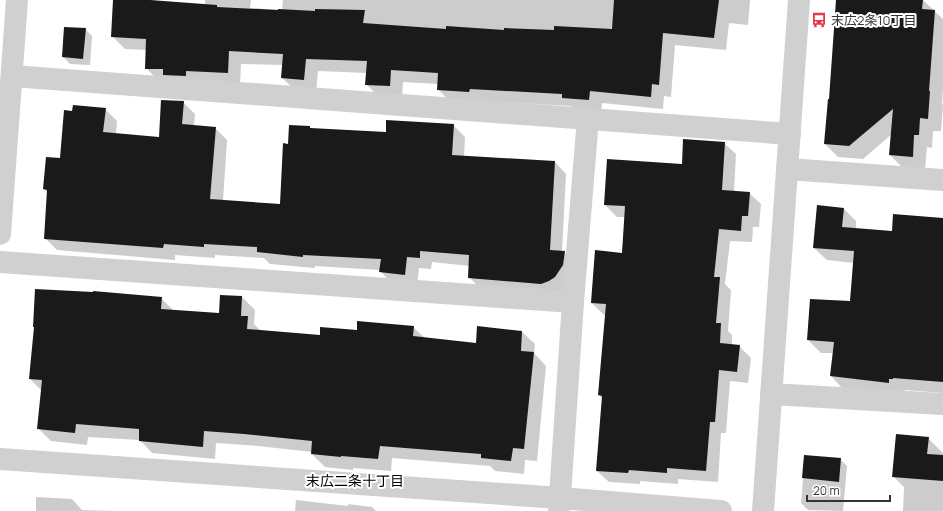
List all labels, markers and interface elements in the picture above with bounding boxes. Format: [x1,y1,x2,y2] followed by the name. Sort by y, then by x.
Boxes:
[810,11,828,29] bus stop icon: 末広2条10丁目
[831,11,916,29] place label: 末広2条10丁目
[306,471,404,490] district label: 末広二条十丁目
[807,477,890,503] scale bar
[813,482,840,499] text: 20 m

